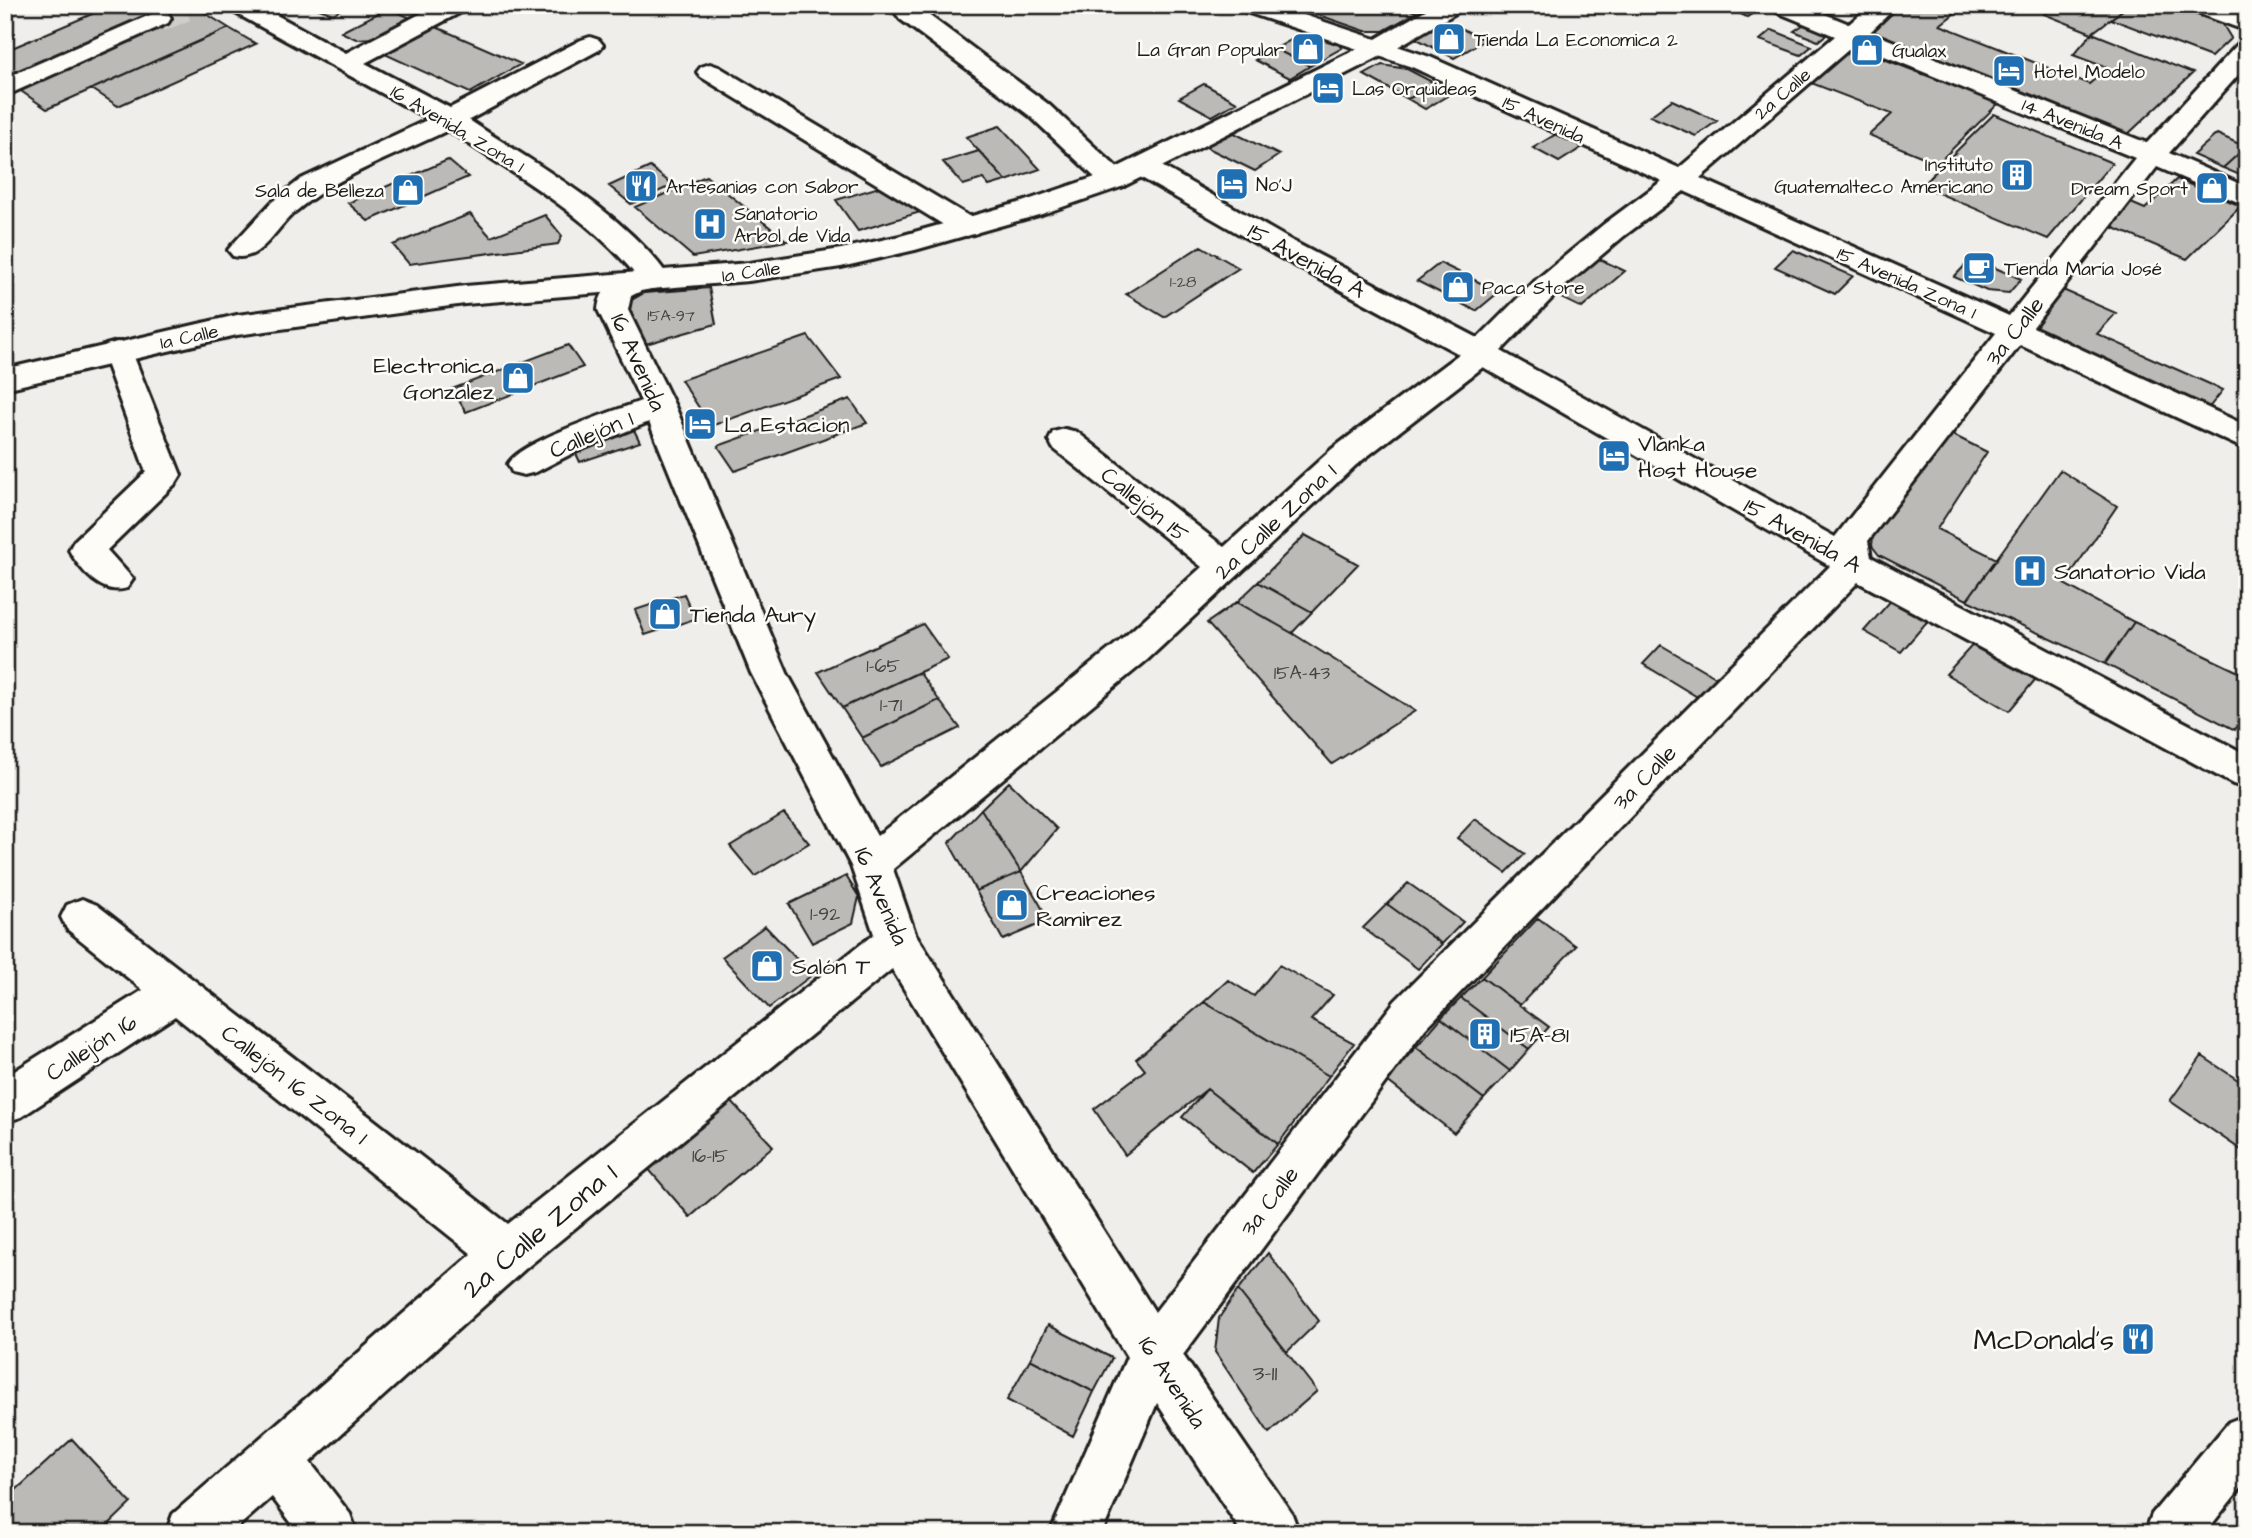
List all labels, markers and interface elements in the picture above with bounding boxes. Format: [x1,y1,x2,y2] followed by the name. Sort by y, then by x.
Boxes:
[1430,20,1468,58] shop icon: Tienda La Economica 2
[1474,27,1678,54] place label: Tienda La Economica 2
[1289,30,1327,68] shop icon: La Gran Popular
[1848,31,1886,69] shop icon: Gualax
[1137,37,1285,64] place label: La Gran Popular
[1892,38,1946,65] place label: Gualax
[1990,52,2028,90] hotel icon: Hotel Modelo
[2034,59,2145,86] place label: Hotel Modelo
[1749,62,1817,126] street label: 2a Calle
[1309,69,1347,107] hotel icon: Las Orquideas
[1352,76,1477,103] place label: Las Orquideas
[385,79,530,180] street label: 16 Avenida, Zona 1
[1498,90,1589,151] street label: 15 Avenida
[2018,92,2127,157] street label: 14 Avenida A
[1774,152,1993,201] place label: Instituto Guatemalteco Americano
[1998,156,2036,194] building icon: Instituto Guatemalteco Americano
[1213,165,1251,203] hotel icon: No'J
[622,167,660,205] restaurant icon: Artesanias con Sabor
[2193,169,2231,207] shop icon: Dream Sport
[389,171,427,209] shop icon: Sala de Belleza
[1256,172,1292,199] place label: No'J
[666,174,859,201] place label: Artesanias con Sabor
[2071,176,2188,203] place label: Dream Sport
[255,178,384,205] place label: Sala de Belleza
[734,201,851,250] place label: Sanatorio Arbol de Vida
[691,205,729,243] hospital icon: Sanatorio Arbol de Vida
[1242,215,1371,306] street label: 15 Avenida A
[1832,241,1981,326] street label: 15 Avenida Zona 1
[1960,249,1998,287] cafe icon: Tienda María José
[720,255,782,290] street label: 1a Calle
[2004,256,2162,283] place label: Tienda María José
[1439,268,1477,306] shop icon: Paca Store
[1170,271,1196,293] house number: 1-28
[1482,275,1584,302] place label: Paca Store
[1977,290,2052,373] street label: 3a Calle
[647,305,695,327] house number: 15A-97
[602,308,674,417] street label: 16 Avenida
[158,318,221,357] street label: 1a Calle
[374,350,495,408] place label: Electronica Gonzalez
[499,359,537,397] shop icon: Electronica Gonzalez
[544,403,638,467] street label: Callejón 1
[681,405,719,443] hotel icon: La Estacion
[724,409,849,441] place label: La Estacion
[1638,428,1757,486] place label: Vlanka Host House
[1595,437,1633,475] hotel icon: Vlanka Host House
[1207,456,1344,587] street label: 2a Calle Zona 1
[1094,459,1195,550] street label: Callejón 15
[1738,490,1867,581] street label: 15 Avenida A
[2011,552,2049,590] hospital icon: Sanatorio Vida
[2054,556,2206,588] place label: Sanatorio Vida
[646,595,684,633] shop icon: Tienda Aury
[690,599,817,632] place label: Tienda Aury
[866,653,900,680] house number: 1-65
[1274,660,1331,687] house number: 15A-43
[880,692,903,719] house number: 1-71
[1605,738,1684,818] street label: 3a Calle
[846,842,916,951] street label: 16 Avenida
[1036,877,1156,935] place label: Creaciones Ramirez
[993,886,1031,924] shop icon: Creaciones Ramirez
[810,901,840,928] house number: 1-92
[748,947,786,985] shop icon: Salón T
[792,951,871,983] place label: Salón T
[40,1006,143,1089] street label: Callejón 16
[1466,1015,1504,1053] building icon: 15A-81
[214,1017,375,1152] street label: Callejón 16 Zona 1
[1510,1019,1569,1051] place label: 15A-81
[692,1143,729,1170] house number: 16-15
[454,1154,626,1308] street label: 2a Calle Zona 1
[1233,1160,1307,1243] street label: 3a Calle
[2119,1320,2157,1358] restaurant icon: McDonald's
[1974,1321,2114,1360] place label: McDonald's
[1130,1330,1214,1435] street label: 16 Avenida
[1253,1357,1277,1389] house number: 3-11

